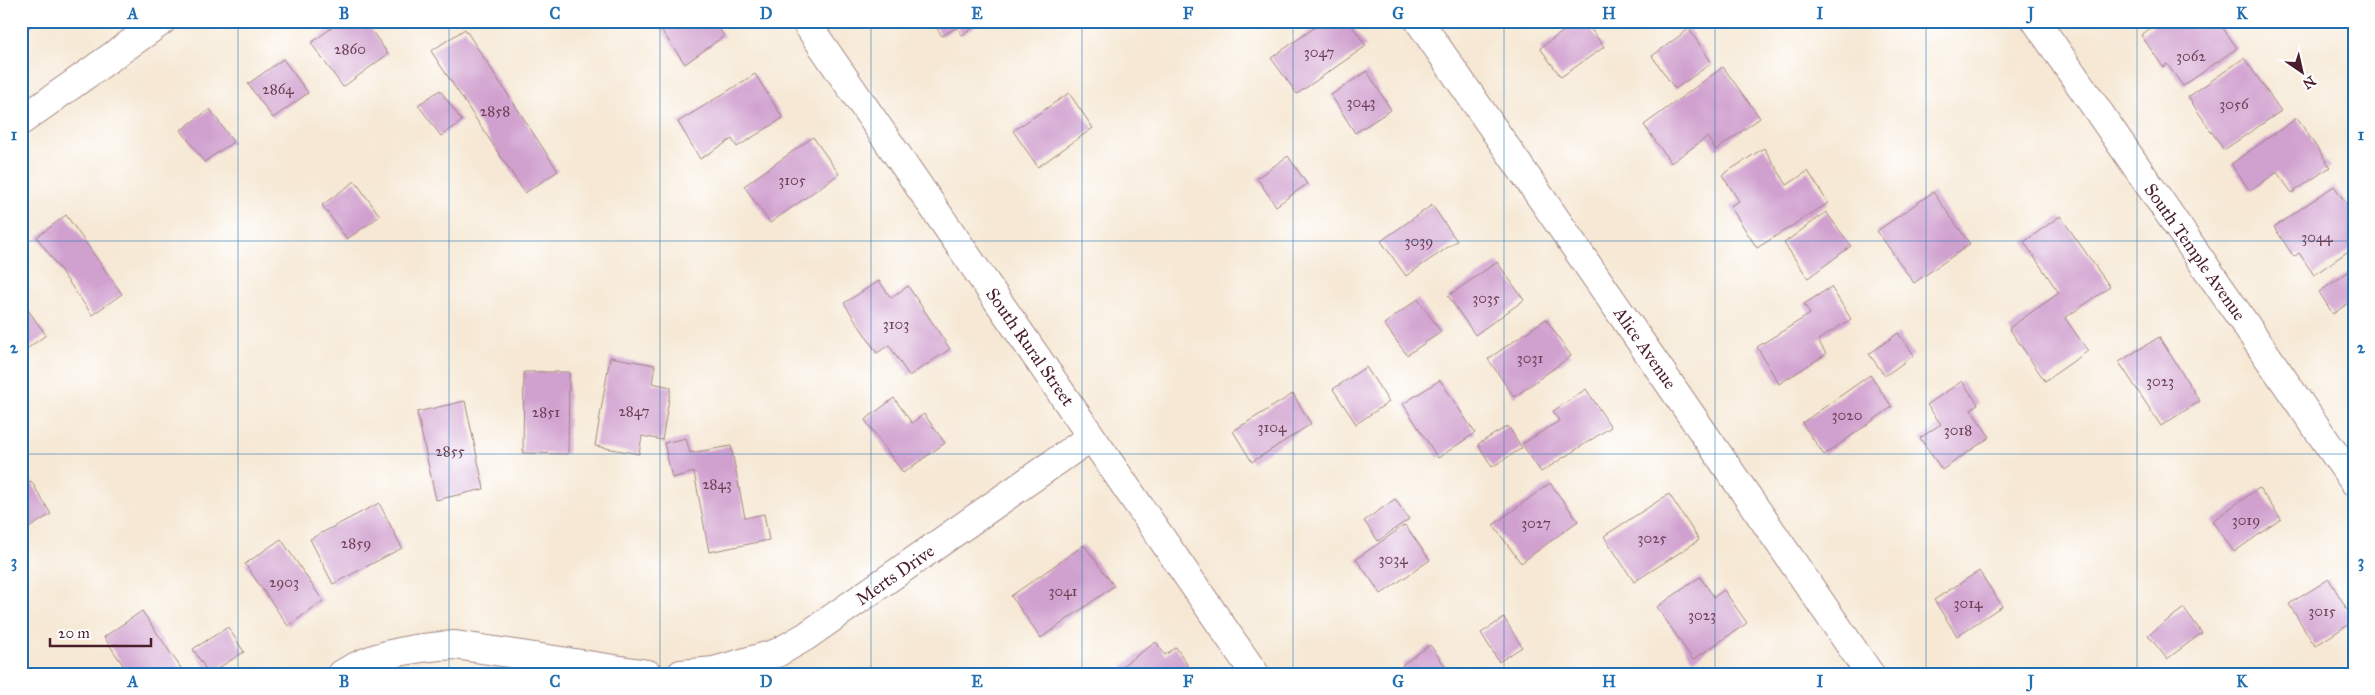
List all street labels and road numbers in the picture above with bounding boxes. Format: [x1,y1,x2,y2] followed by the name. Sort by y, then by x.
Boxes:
[2140,179,2250,325] street label: South Temple Avenue
[981,284,1079,411] street label: South Rural Street
[1608,302,1681,393] street label: Alice Avenue
[851,540,939,610] street label: Merts Drive

